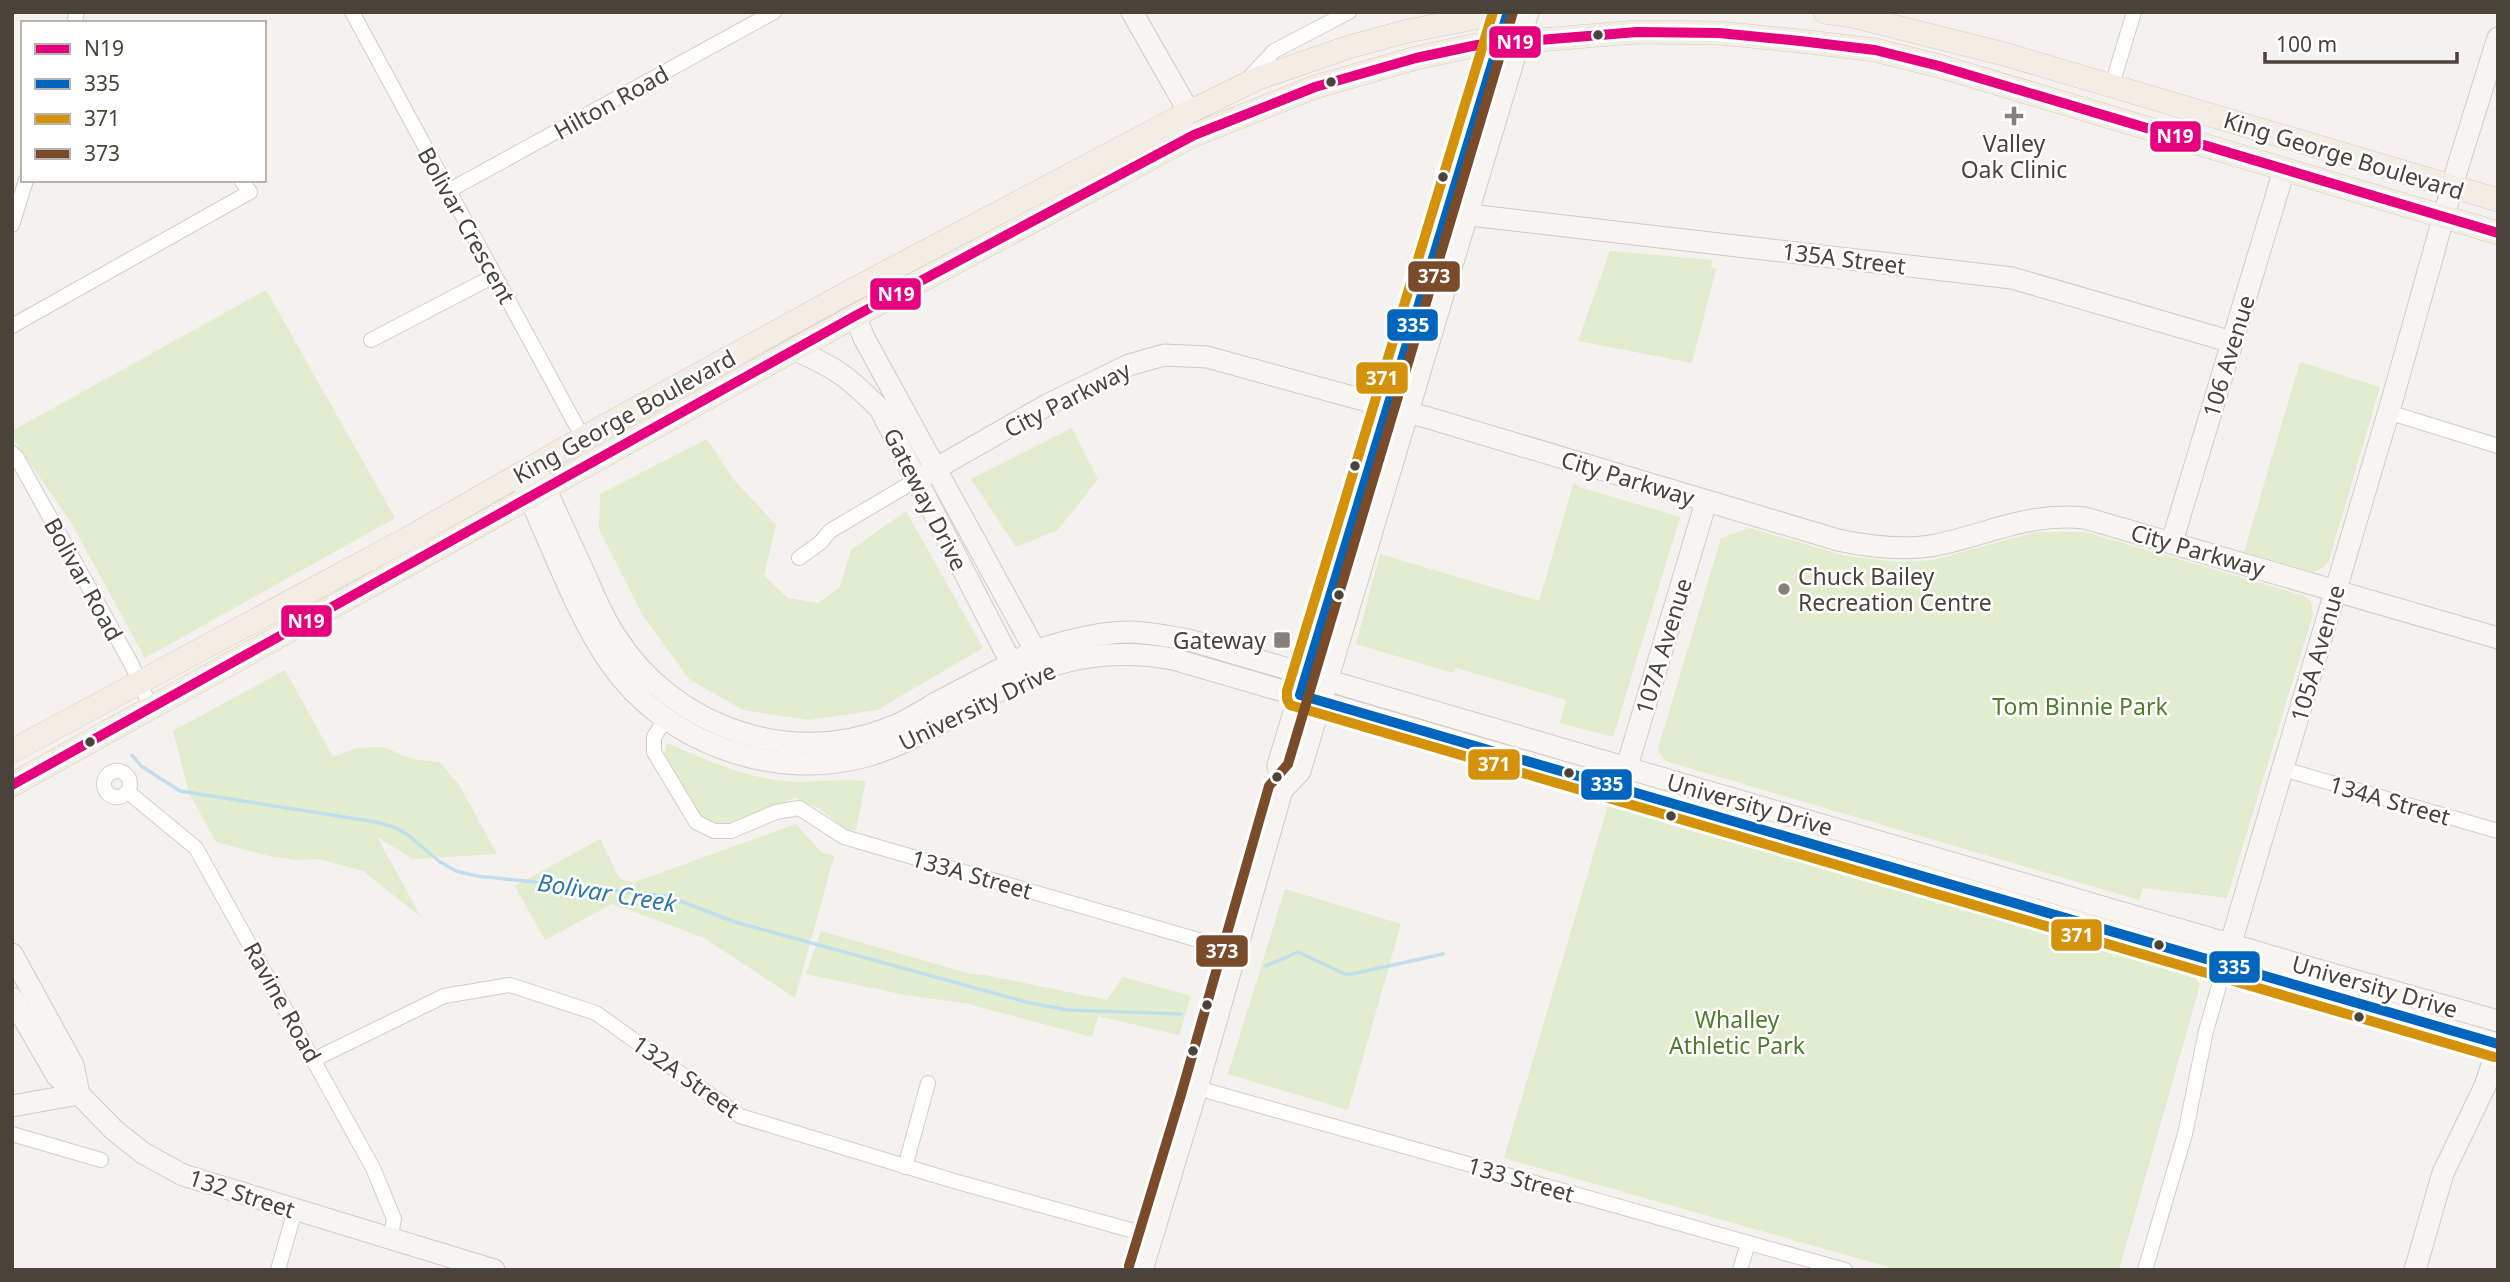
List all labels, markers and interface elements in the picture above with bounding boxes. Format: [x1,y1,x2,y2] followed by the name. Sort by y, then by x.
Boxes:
[21,21,266,182] legend
[2265,21,2458,65] scale bar
[1488,25,1542,59] line badge: N19
[1591,28,1605,42] unlabelled marker
[1496,29,1534,55] text: N19
[2276,30,2337,58] text: 100 m
[84,34,124,62] text: N19
[548,57,674,147] street label: Hilton Road
[84,69,120,97] text: 335
[1324,75,1338,89] unlabelled marker
[2220,103,2468,207] street label: King George Boulevard
[84,104,120,132] text: 371
[2004,106,2024,126] marker: Valley Oak Clinic
[2149,120,2202,153] line badge: N19
[2156,123,2194,149] text: N19
[1961,127,2067,185] place label: Valley Oak Clinic
[84,139,120,167] text: 373
[411,141,523,309] street label: Bolivar Crescent
[1436,170,1450,184] unlabelled marker
[1780,235,1908,281] street label: 135A Street
[1407,260,1461,293] line badge: 373
[1418,263,1450,289] text: 373
[869,277,922,311] line badge: N19
[877,281,915,307] text: N19
[2194,291,2262,421] street label: 106 Avenue
[1386,308,1439,342] line badge: 335
[1397,312,1429,338] text: 335
[507,341,741,491] street label: King George Boulevard
[998,353,1136,445] street label: City Parkway
[1355,361,1409,395] line badge: 371
[1366,365,1398,391] text: 371
[876,422,976,576] street label: Gateway Drive
[1557,443,1699,514] street label: City Parkway
[1348,459,1362,473] unlabelled marker
[37,512,131,646] street label: Bolivar Road
[2127,516,2269,584] street label: City Parkway
[1798,560,1992,618] place label: Chuck Bailey Recreation Centre
[1627,574,1699,718] street label: 107A Avenue
[1776,581,1792,597] marker: Chuck Bailey Recreation Centre
[2282,581,2352,725] street label: 105A Avenue
[1332,588,1346,602] unlabelled marker
[280,604,333,638] line badge: N19
[287,608,325,634] text: N19
[1173,624,1266,656] place label: Gateway
[1272,630,1292,650] marker: Gateway
[893,654,1061,758] street label: University Drive
[1992,690,2168,722] park label: Tom Binnie Park
[83,735,97,749] unlabelled marker
[1467,748,1521,781] line badge: 371
[1478,751,1510,777] text: 371
[1663,765,1837,843] street label: University Drive
[1562,766,1576,780] unlabelled marker
[2326,767,2454,833] street label: 134A Street
[1580,768,1633,801] line badge: 335
[1270,770,1284,784] unlabelled marker
[1591,771,1623,797] text: 335
[1664,809,1678,823] unlabelled marker
[908,841,1036,907] street label: 133A Street
[535,865,680,919] water label: Bolivar Creek
[2050,918,2103,952] line badge: 371
[2061,922,2093,948] text: 371
[1195,934,1249,968] line badge: 373
[237,936,329,1068] street label: Ravine Road
[1206,938,1238,964] text: 373
[2152,938,2166,952] unlabelled marker
[2288,947,2462,1025] street label: University Drive
[2208,950,2261,984] line badge: 335
[2218,954,2250,980] text: 335
[1200,998,1214,1012] unlabelled marker
[1669,1003,1806,1061] park label: Whalley Athletic Park
[2352,1010,2366,1024] unlabelled marker
[626,1027,746,1125] street label: 132A Street
[1186,1044,1200,1058] unlabelled marker
[1464,1149,1578,1209] street label: 133 Street
[185,1161,299,1225] street label: 132 Street

